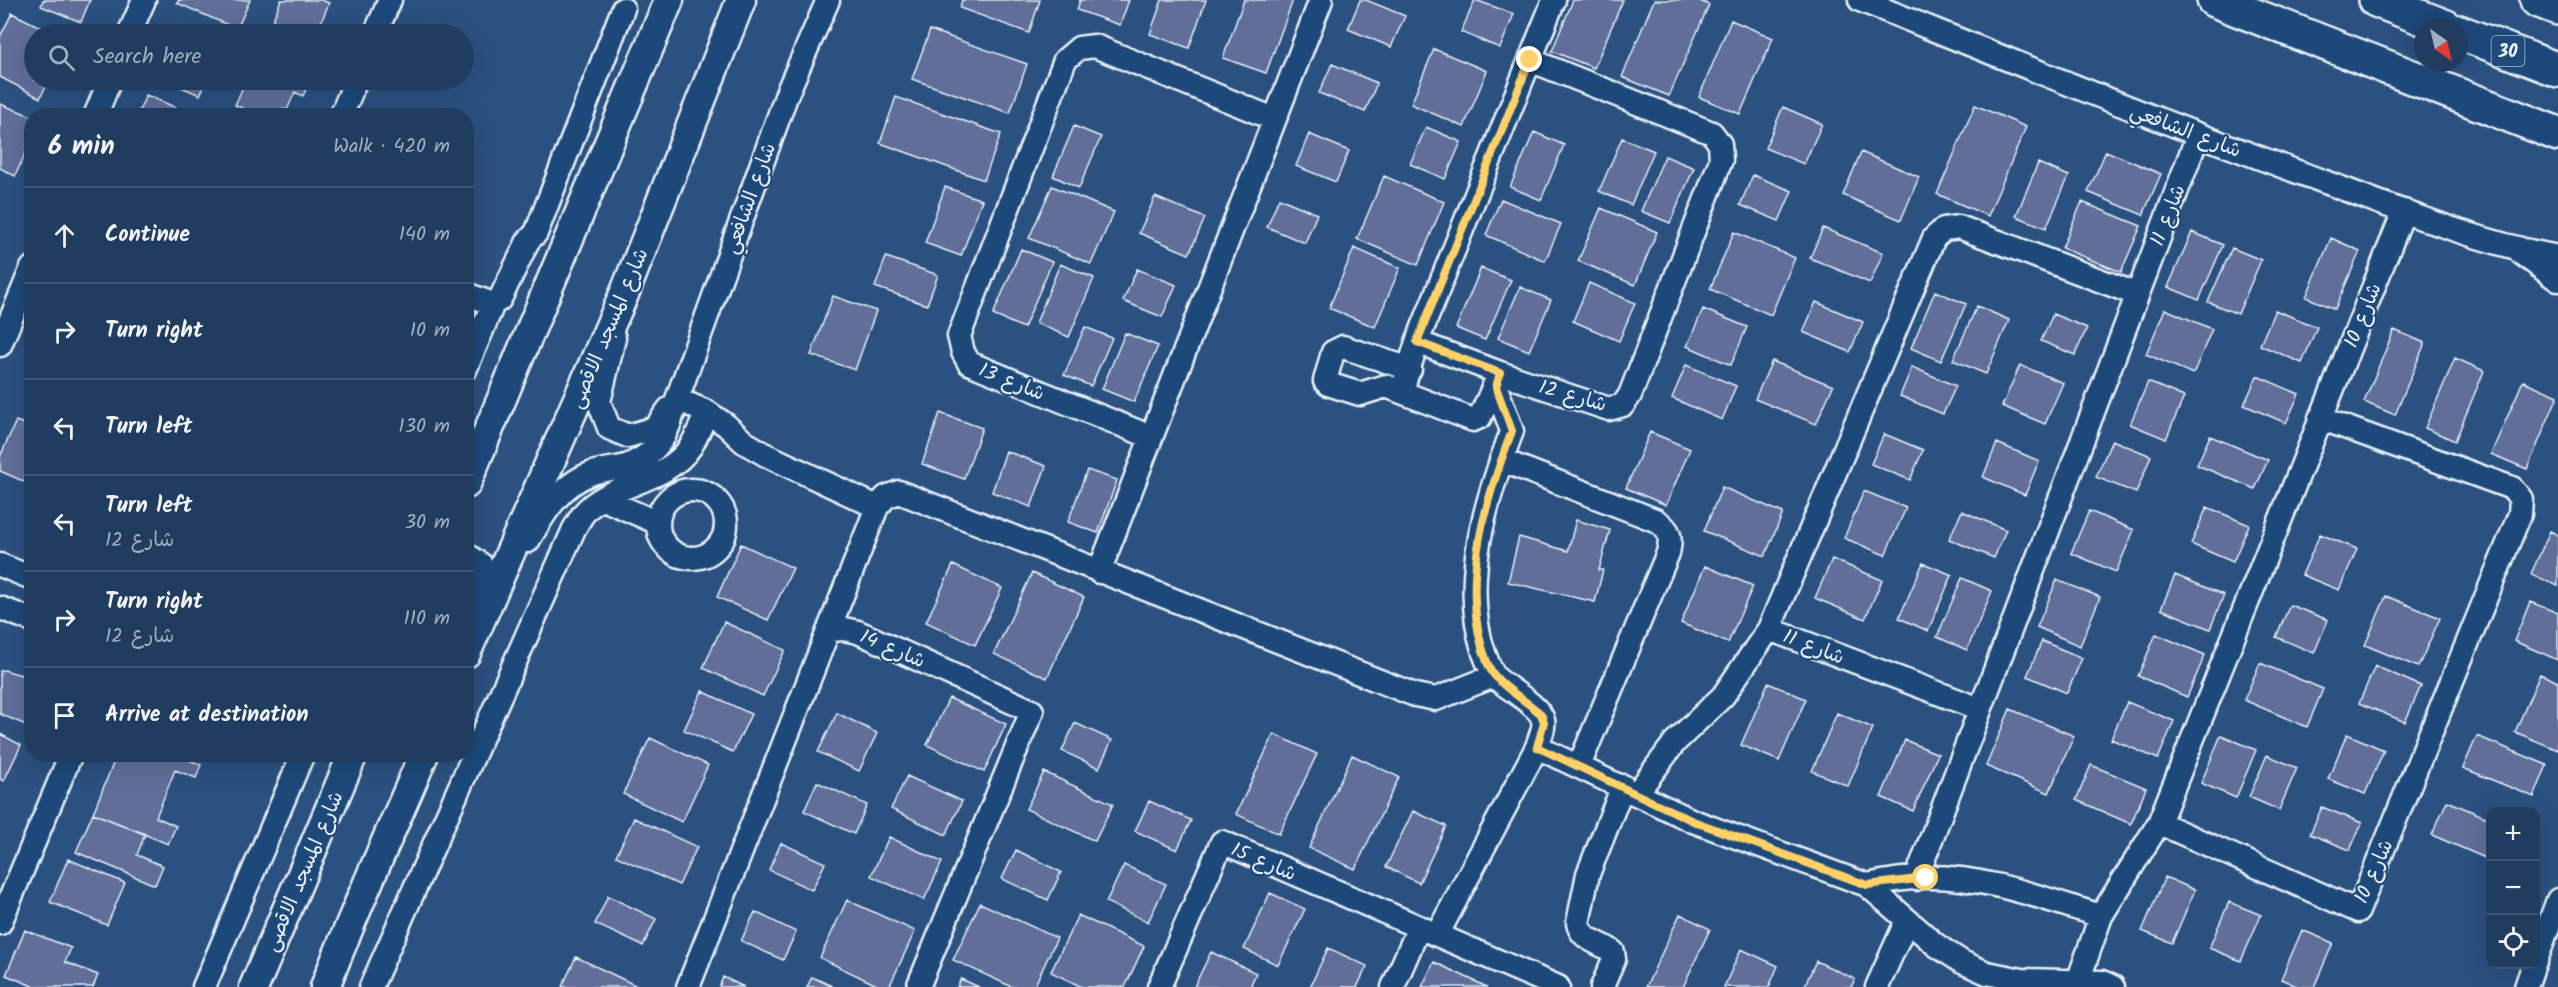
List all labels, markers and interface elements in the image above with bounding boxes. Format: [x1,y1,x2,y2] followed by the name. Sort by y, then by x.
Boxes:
[2414,18,2468,72] north arrow
[24,24,474,90] search box
[2492,36,2524,66] road number: 30
[93,40,201,75] text: Search here
[45,41,78,74] icon: search
[1516,46,1542,72] route end
[2125,96,2245,168] street label: شارع الشافعي
[48,126,115,168] text: 6 min
[333,131,450,163] text: Walk · 420 m
[716,138,786,259] street label: شارع الشافعي
[2142,180,2195,251] street label: شارع 11
[105,218,190,253] text: Continue
[48,219,81,252] icon: ahead
[399,219,450,251] text: 140 m
[562,243,658,414] street label: شارع المسجد الاقصى
[2336,278,2391,353] street label: شارع 10
[105,314,203,349] text: Turn right
[48,315,81,348] icon: right
[410,315,450,347] text: 10 m
[973,355,1049,411] street label: شارع 13
[1535,372,1610,422] street label: شارع 12
[105,410,192,445] text: Turn left
[48,411,81,444] icon: left
[398,411,450,443] text: 130 m
[105,489,192,524] text: Turn left
[48,507,81,540] icon: left
[405,507,450,539] text: 30 m
[105,525,174,557] text: شارع 12
[105,585,203,620] text: Turn right
[48,603,81,636] icon: right
[404,603,450,635] text: 110 m
[105,621,174,653] text: شارع 12
[1778,621,1849,674] street label: شارع 11
[854,622,930,678] street label: شارع 14
[105,698,308,733] text: Arrive at destination
[48,699,81,732] icon: arrive
[257,786,353,957] street label: شارع المسجد الاقصى
[2486,807,2540,969] map controls
[2486,807,2540,861] button: +
[2346,834,2403,909] street label: شارع 10
[1226,835,1301,891] street label: شارع 15
[2486,861,2540,915] button: −
[1912,864,1938,890] route start
[2486,915,2540,969] button: locate

